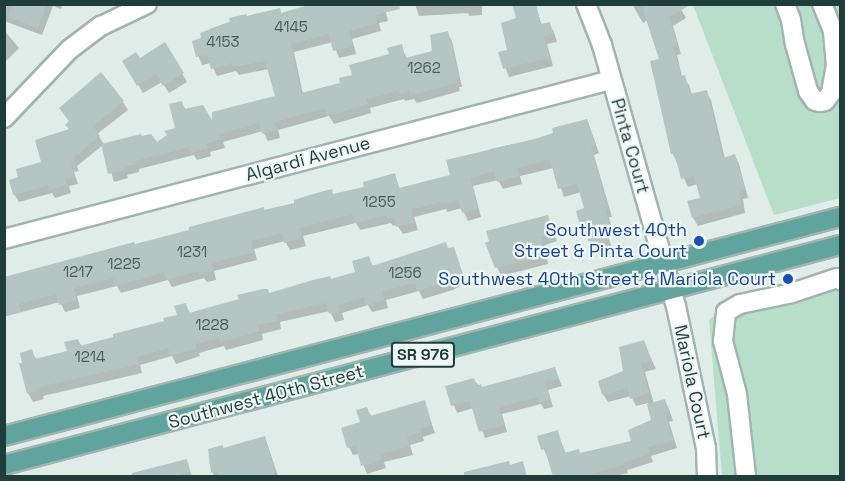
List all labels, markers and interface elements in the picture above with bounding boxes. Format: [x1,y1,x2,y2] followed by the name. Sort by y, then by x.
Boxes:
[274,18,308,36] house number: 4145
[206,33,240,51] house number: 4153
[407,59,441,77] house number: 1262
[606,96,654,196] street label: Pinta Court
[243,132,373,186] street label: Algardi Avenue
[362,193,396,211] house number: 1255
[514,220,687,262] place label: Southwest 40th Street & Pinta Court
[692,234,706,248] marker: Southwest 40th Street & Pinta Court
[177,243,207,261] house number: 1231
[107,255,141,273] house number: 1225
[63,263,93,281] house number: 1217
[388,264,422,282] house number: 1256
[438,268,776,290] place label: Southwest 40th Street & Mariola Court
[781,272,795,286] marker: Southwest 40th Street & Mariola Court
[195,316,229,334] house number: 1228
[669,323,715,441] street label: Mariola Court
[390,342,456,368] road number: SR 976
[75,348,105,366] house number: 1214
[166,361,366,433] street label: Southwest 40th Street

